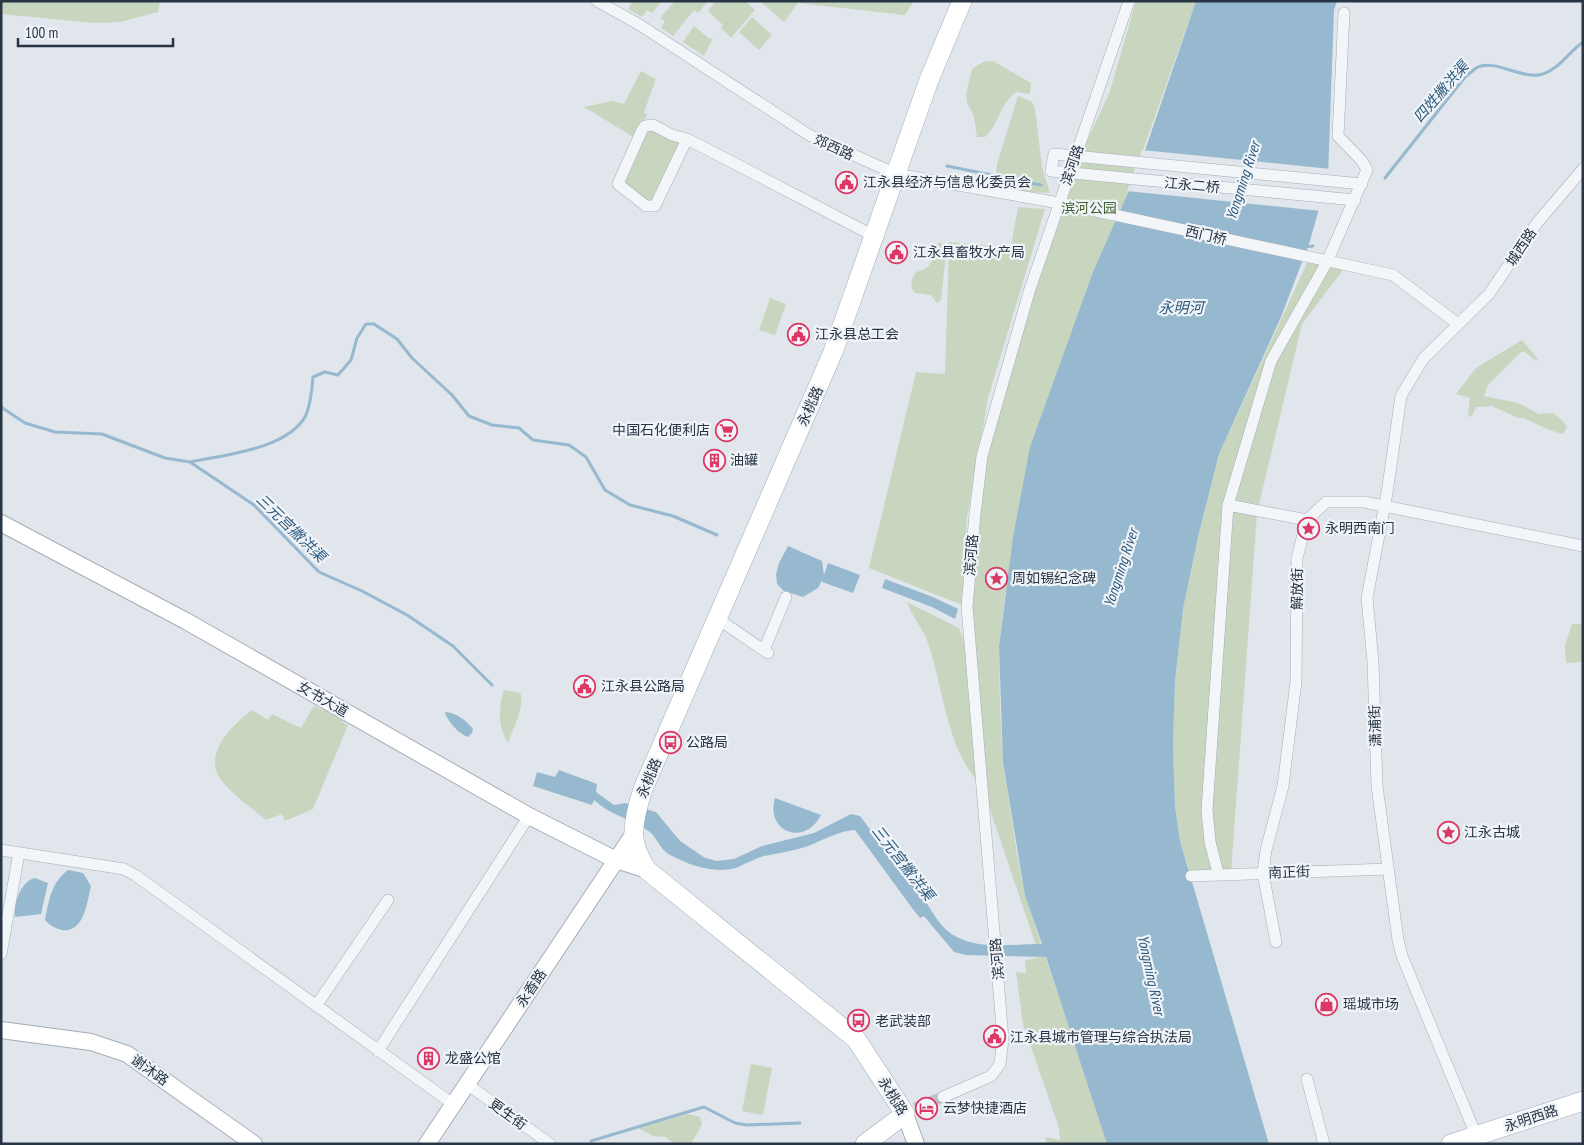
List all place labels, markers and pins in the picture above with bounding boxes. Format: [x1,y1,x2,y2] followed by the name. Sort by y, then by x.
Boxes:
[835,170,859,194] public building icon: 江永县经济与信息化委员会
[863,173,1031,191] place label: 江永县经济与信息化委员会
[885,240,909,264] public building icon: 江永县畜牧水产局
[913,243,1025,261] place label: 江永县畜牧水产局
[787,322,811,346] public building icon: 江永县总工会
[815,325,899,343] place label: 江永县总工会
[714,418,738,442] supermarket icon: 中国石化便利店
[612,421,710,439] place label: 中国石化便利店
[702,448,726,472] building icon: 油罐
[730,451,758,469] place label: 油罐
[1297,516,1321,540] place icon: 永明西南门
[1325,519,1395,537] place label: 永明西南门
[984,566,1008,590] place icon: 周如锡纪念碑
[1012,569,1096,587] place label: 周如锡纪念碑
[573,674,597,698] public building icon: 江永县公路局
[601,677,685,695] place label: 江永县公路局
[658,730,682,754] bus stop icon: 公路局
[686,733,728,751] place label: 公路局
[1436,820,1460,844] place icon: 江永古城
[1464,823,1520,841] place label: 江永古城
[1315,992,1339,1016] shop icon: 瑶城市场
[1343,995,1399,1013] place label: 瑶城市场
[847,1009,871,1033] bus stop icon: 老武装部
[875,1012,931,1030] place label: 老武装部
[982,1025,1006,1049] public building icon: 江永县城市管理与综合执法局
[1010,1028,1192,1046] place label: 江永县城市管理与综合执法局
[417,1046,441,1070] building icon: 龙盛公馆
[445,1049,501,1067] place label: 龙盛公馆
[915,1096,939,1120] hotel icon: 云梦快捷酒店
[943,1099,1027,1117] place label: 云梦快捷酒店

